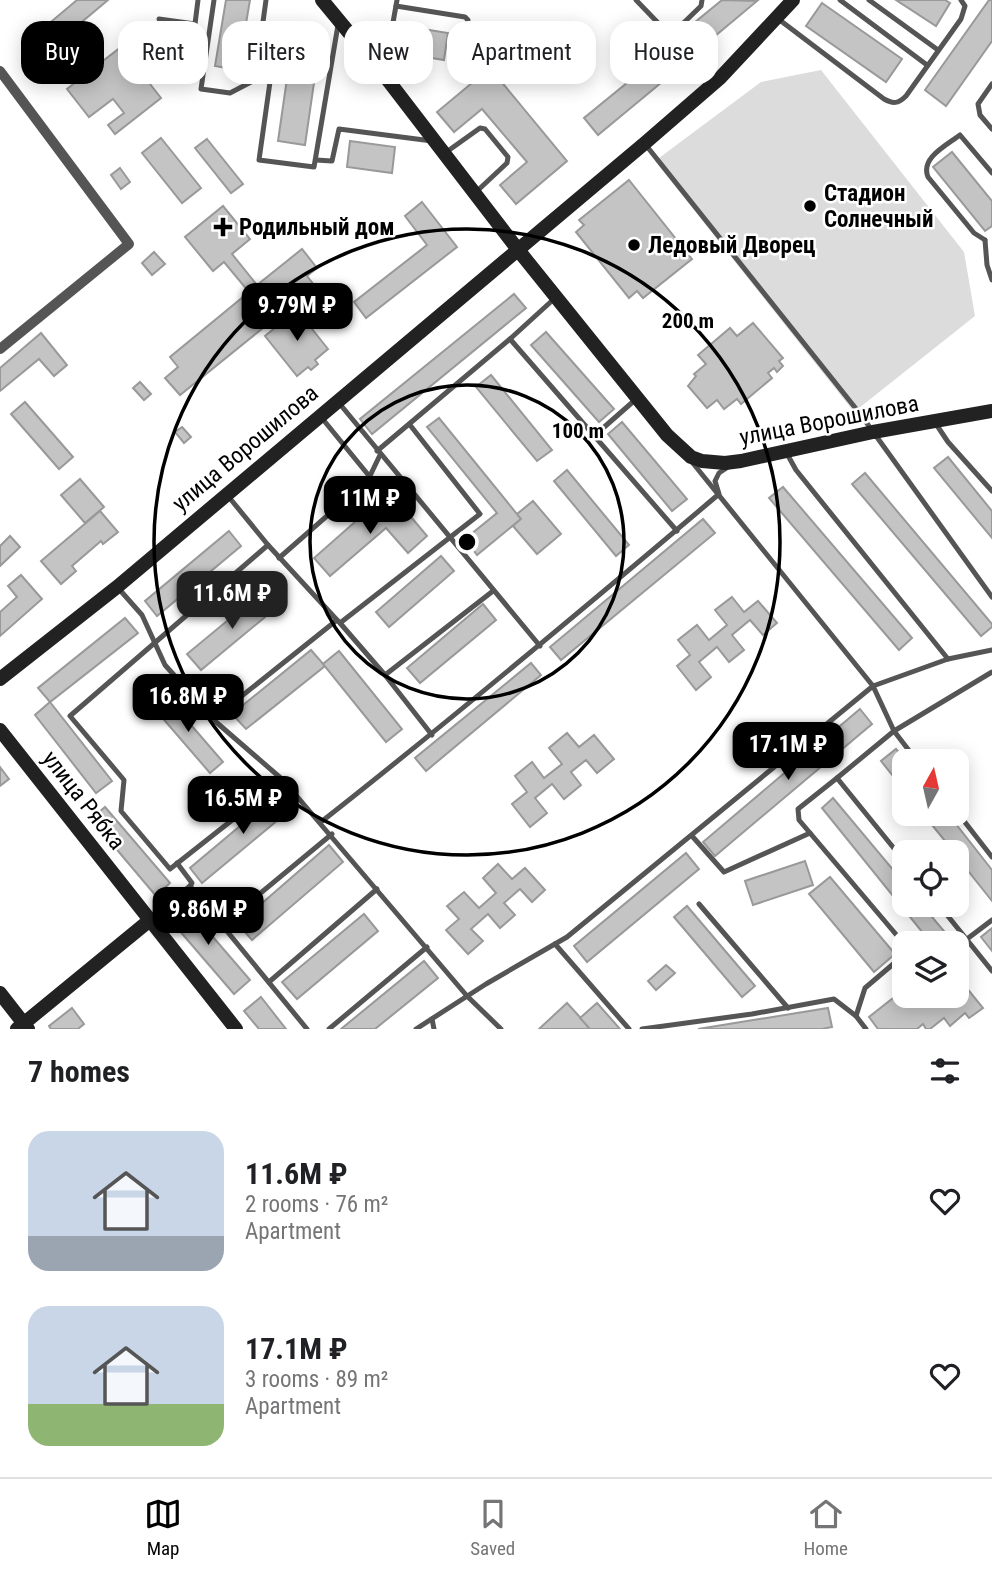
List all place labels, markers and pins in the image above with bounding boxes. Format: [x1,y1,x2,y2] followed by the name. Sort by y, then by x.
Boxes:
[824,180,933,233] place label: Стадион Солнечный
[802,198,818,214] marker: Стадион Солнечный
[239,214,395,241] place label: Родильный дом
[213,217,233,237] marker: Родильный дом
[648,232,815,259] place label: Ледовый Дворец
[626,237,642,253] marker: Ледовый Дворец
[232,284,362,343] pin: 9.79M ₽
[321,476,419,536] pin: 11M ₽
[455,530,479,554] centre of rings
[167,572,297,631] pin: 11.6M ₽
[123,674,253,734] pin: 16.8M ₽
[723,722,853,782] pin: 17.1M ₽
[178,776,308,836] pin: 16.5M ₽
[143,888,273,947] pin: 9.86M ₽

